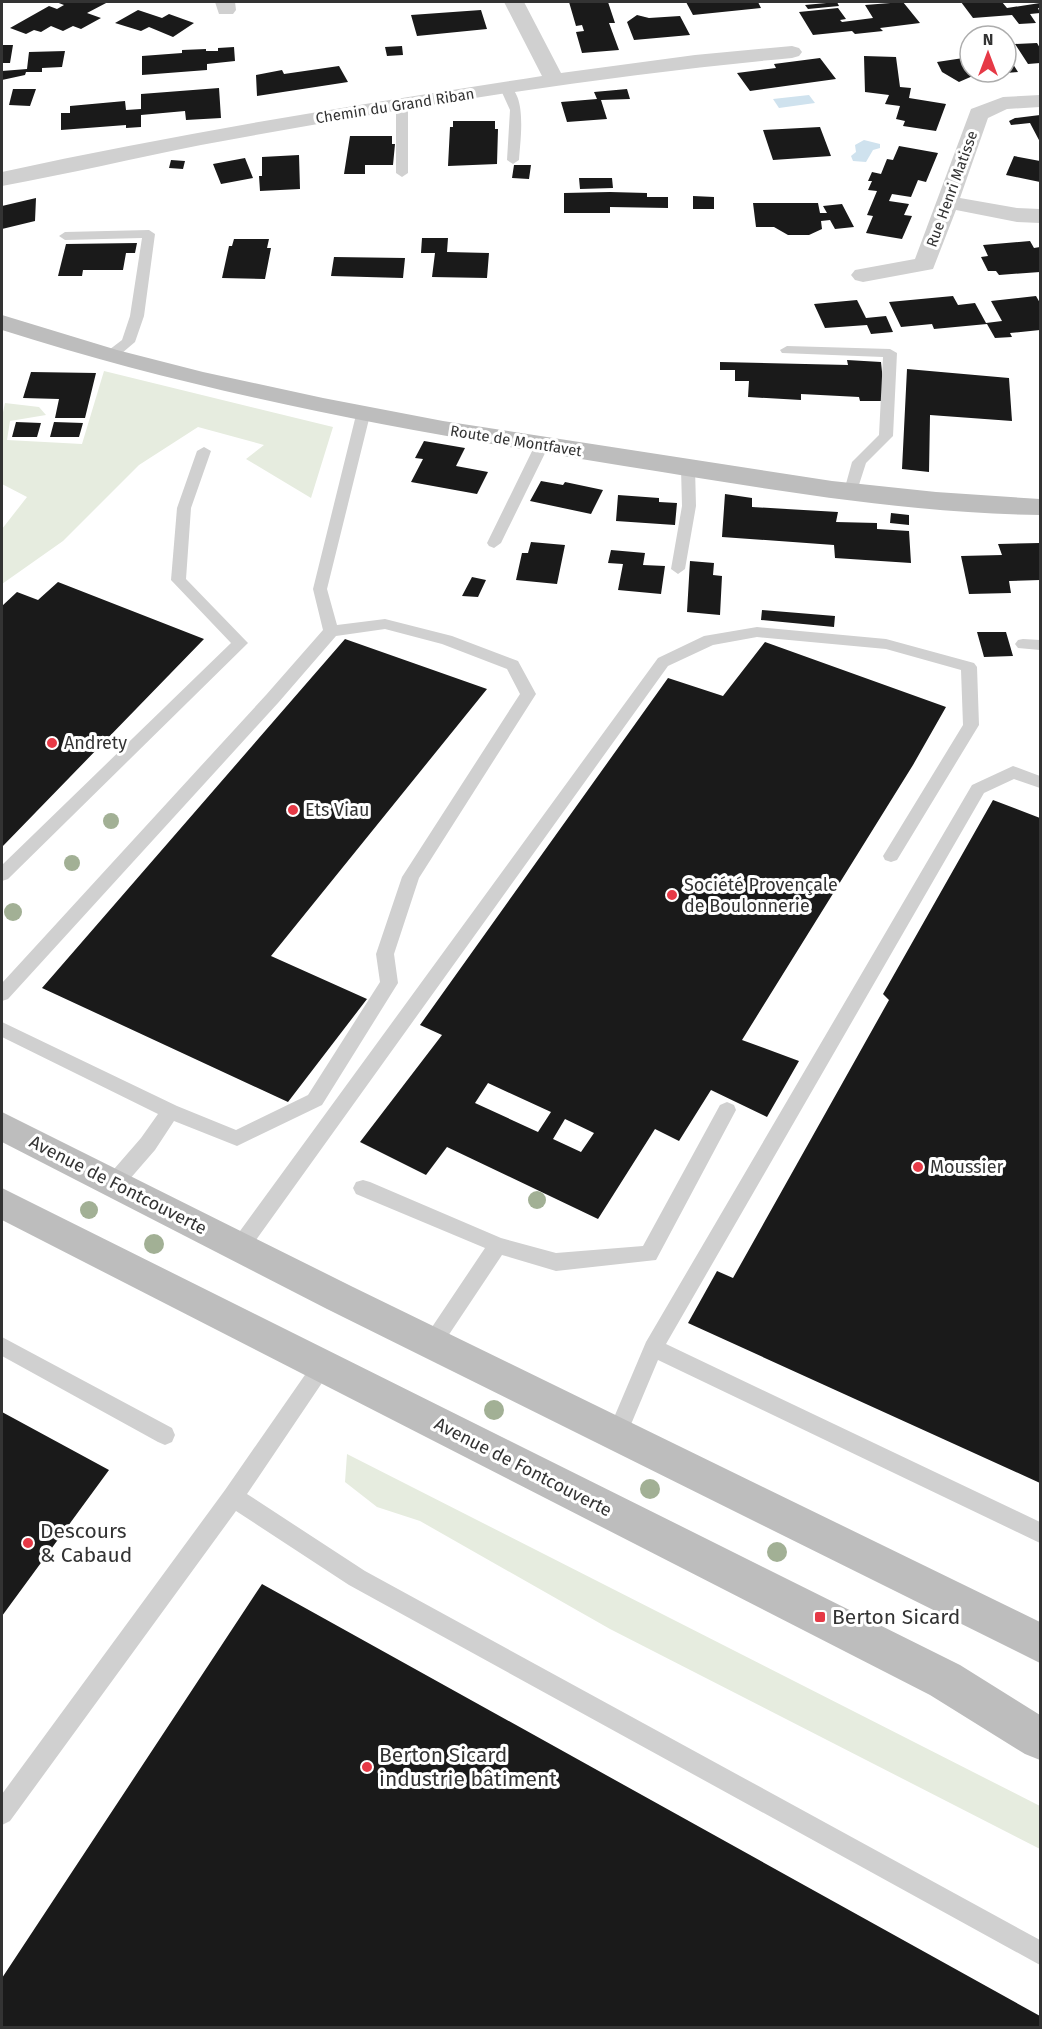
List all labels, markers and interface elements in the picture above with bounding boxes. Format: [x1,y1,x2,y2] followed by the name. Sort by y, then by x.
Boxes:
[958,24,1018,84] north arrow
[983,30,993,49] text: N
[314,85,476,127] street label: Chemin du Grand Riban
[923,128,981,250] street label: Rue Henri Matisse
[449,422,584,460] street label: Route de Montfavet
[64,732,127,754] place label: Andrety
[45,736,59,750] marker: Andrety
[305,799,369,821] place label: Ets Viau
[286,803,300,817] marker: Ets Viau
[684,874,838,917] place label: Société Provençale de Boulonnerie
[665,888,679,902] marker: Société Provençale de Boulonnerie
[26,1131,210,1239] street label: Avenue de Fontcouverte
[930,1156,1004,1178] place label: Moussier
[911,1160,925,1174] marker: Moussier
[431,1413,615,1521] street label: Avenue de Fontcouverte
[40,1518,132,1568] place label: Descours & Cabaud
[21,1536,35,1550] marker: Descours & Cabaud
[832,1604,960,1630] place label: Berton Sicard
[813,1610,827,1624] marker: Berton Sicard
[379,1742,557,1792] place label: Berton Sicard industrie bâtiment
[360,1760,374,1774] marker: Berton Sicard industrie bâtiment

